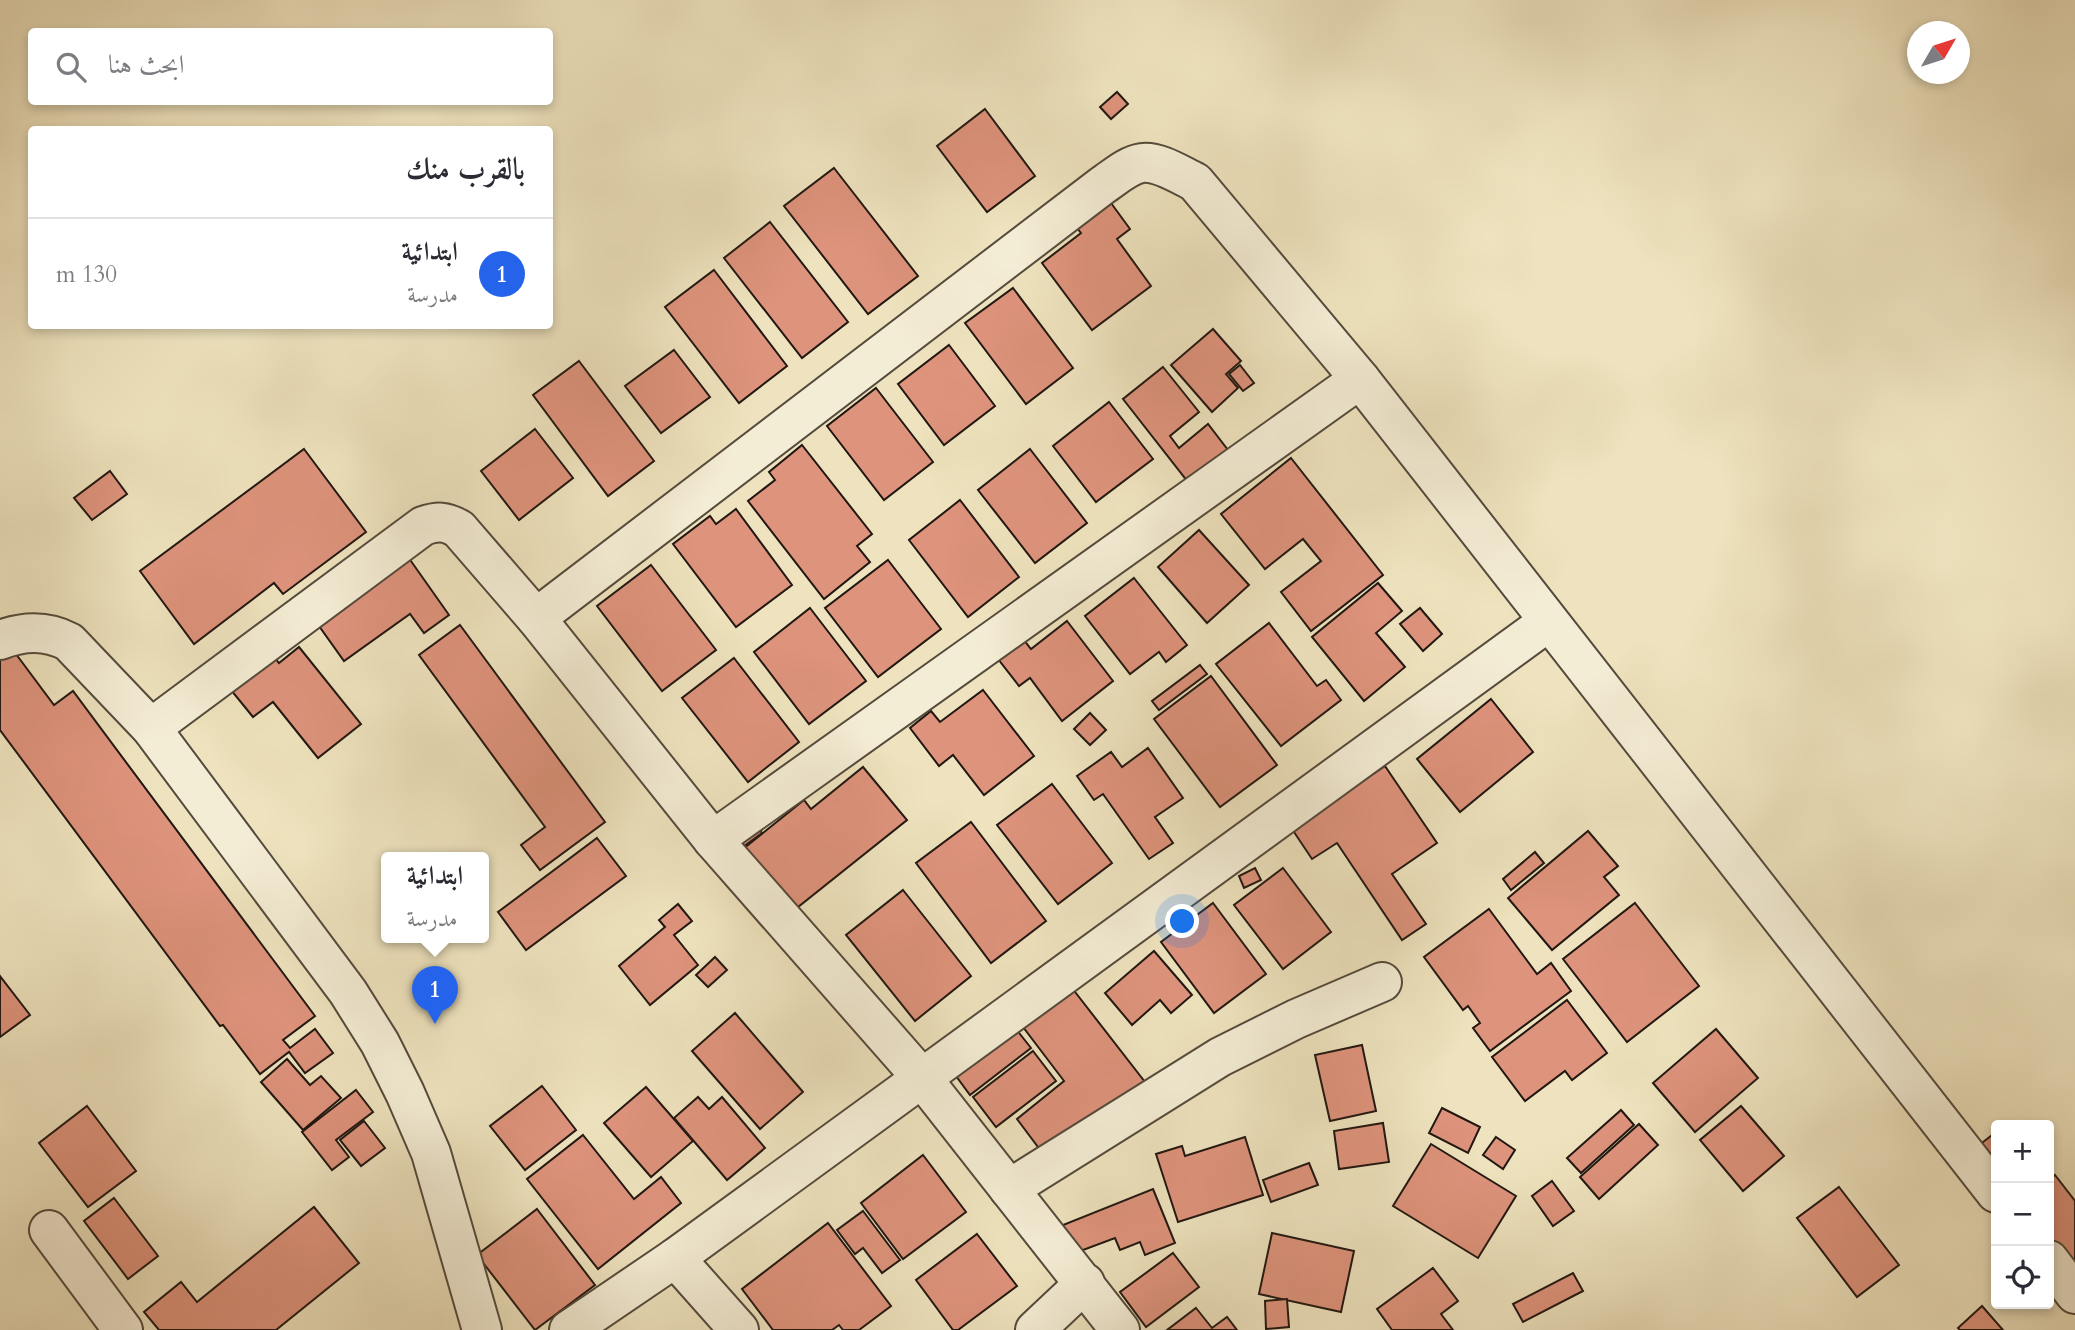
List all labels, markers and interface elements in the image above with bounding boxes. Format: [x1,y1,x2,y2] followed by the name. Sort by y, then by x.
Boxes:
[1907,21,1970,84] north arrow
[28,28,553,105] search box
[108,47,184,82] text: ابحث هنا
[52,48,90,86] icon: search
[406,149,525,190] text: بالقرب منك
[402,234,458,269] text: ابتدائية
[56,259,117,290] text: 130 m
[496,259,508,290] text: 1
[407,279,458,310] text: مدرسة
[381,852,489,943] popup
[407,858,463,893] text: ابتدائية
[407,903,458,934] text: مدرسة
[1165,904,1199,938] your location
[412,966,458,1024] pin: 1
[1991,1120,2054,1309] map controls
[1991,1120,2054,1183] button: +
[1991,1183,2054,1246] button: −
[1991,1246,2054,1309] button: locate

